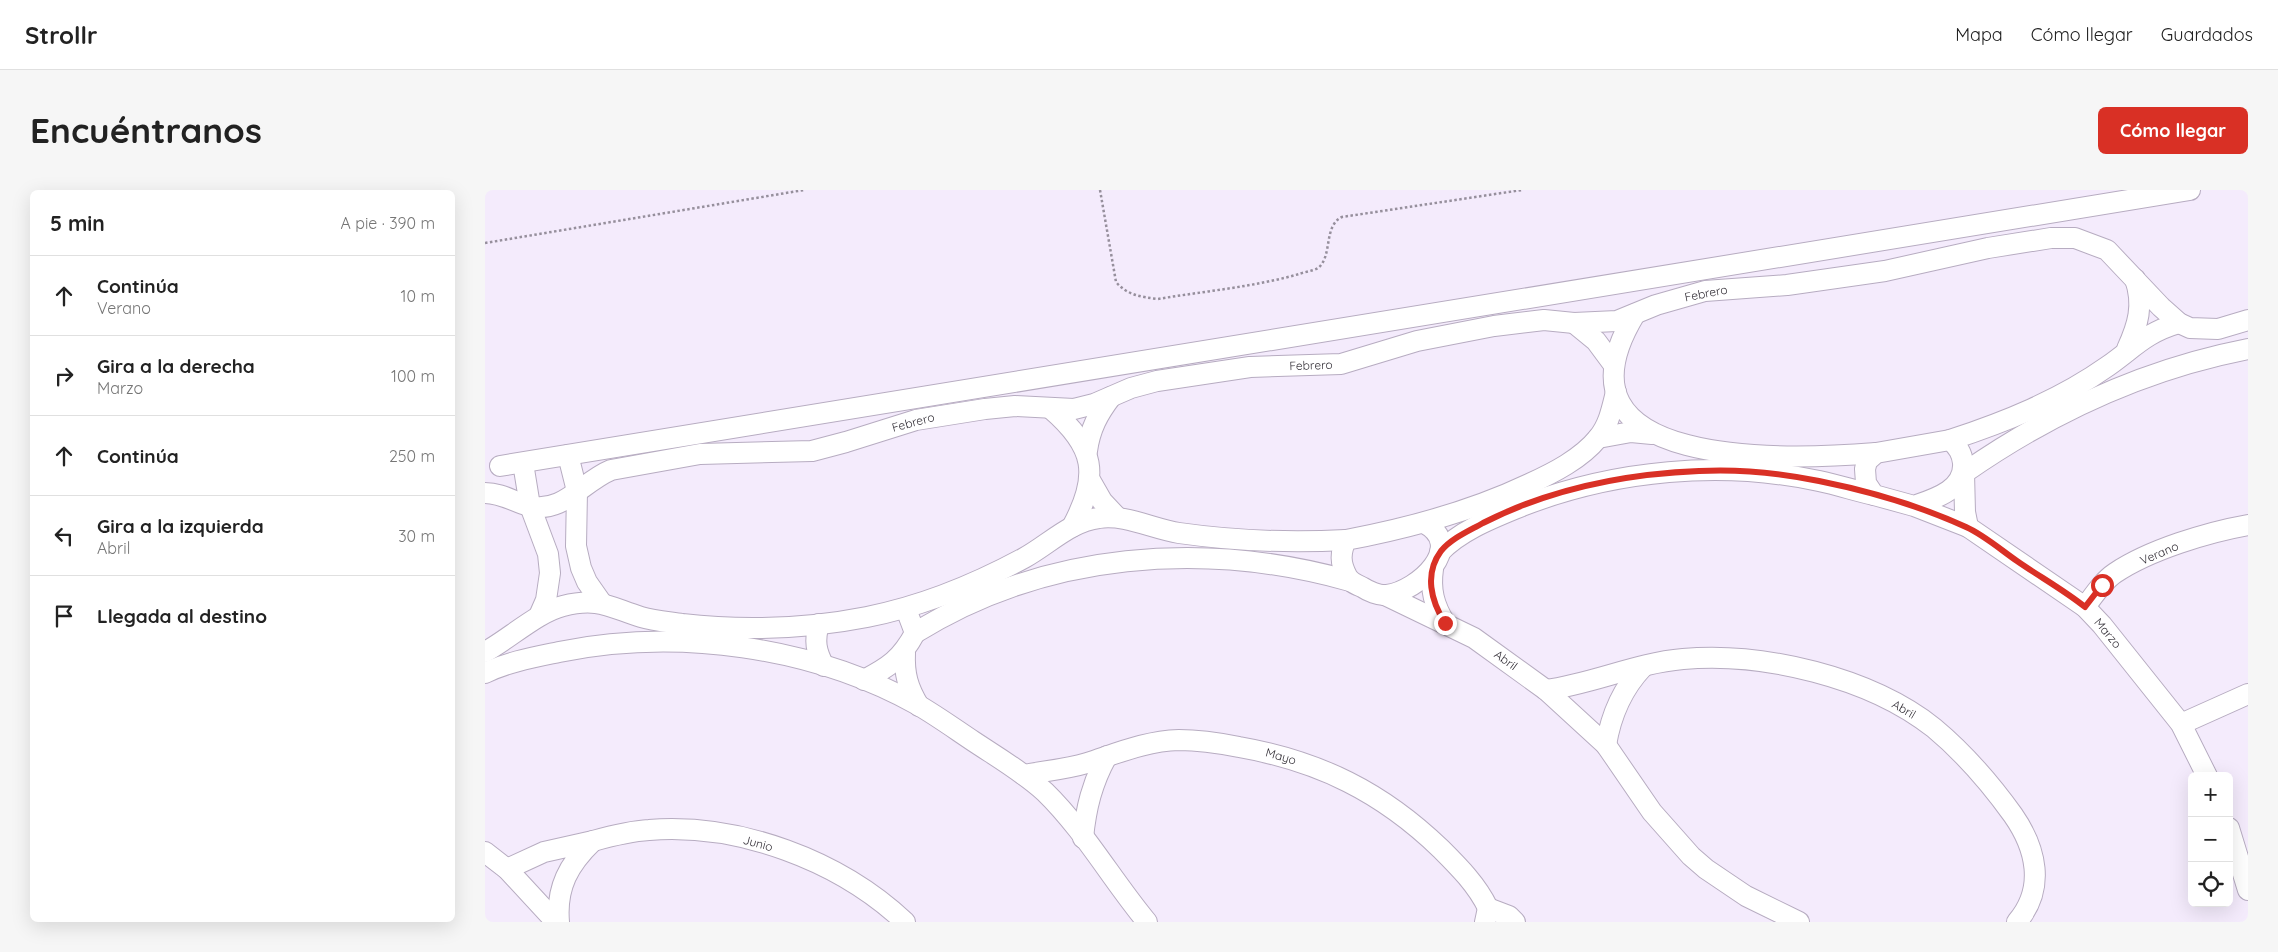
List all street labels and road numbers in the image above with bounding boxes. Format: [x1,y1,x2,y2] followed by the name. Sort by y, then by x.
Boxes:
[1683,281,1729,305] street label: Febrero
[1289,357,1333,373] street label: Febrero
[890,409,936,435] street label: Febrero
[2137,538,2181,568] street label: Verano
[2091,615,2125,651] street label: Marzo
[1491,647,1521,673] street label: Abril
[1889,696,1919,722] street label: Abril
[1264,744,1298,768] street label: Mayo
[741,832,775,854] street label: Junio

